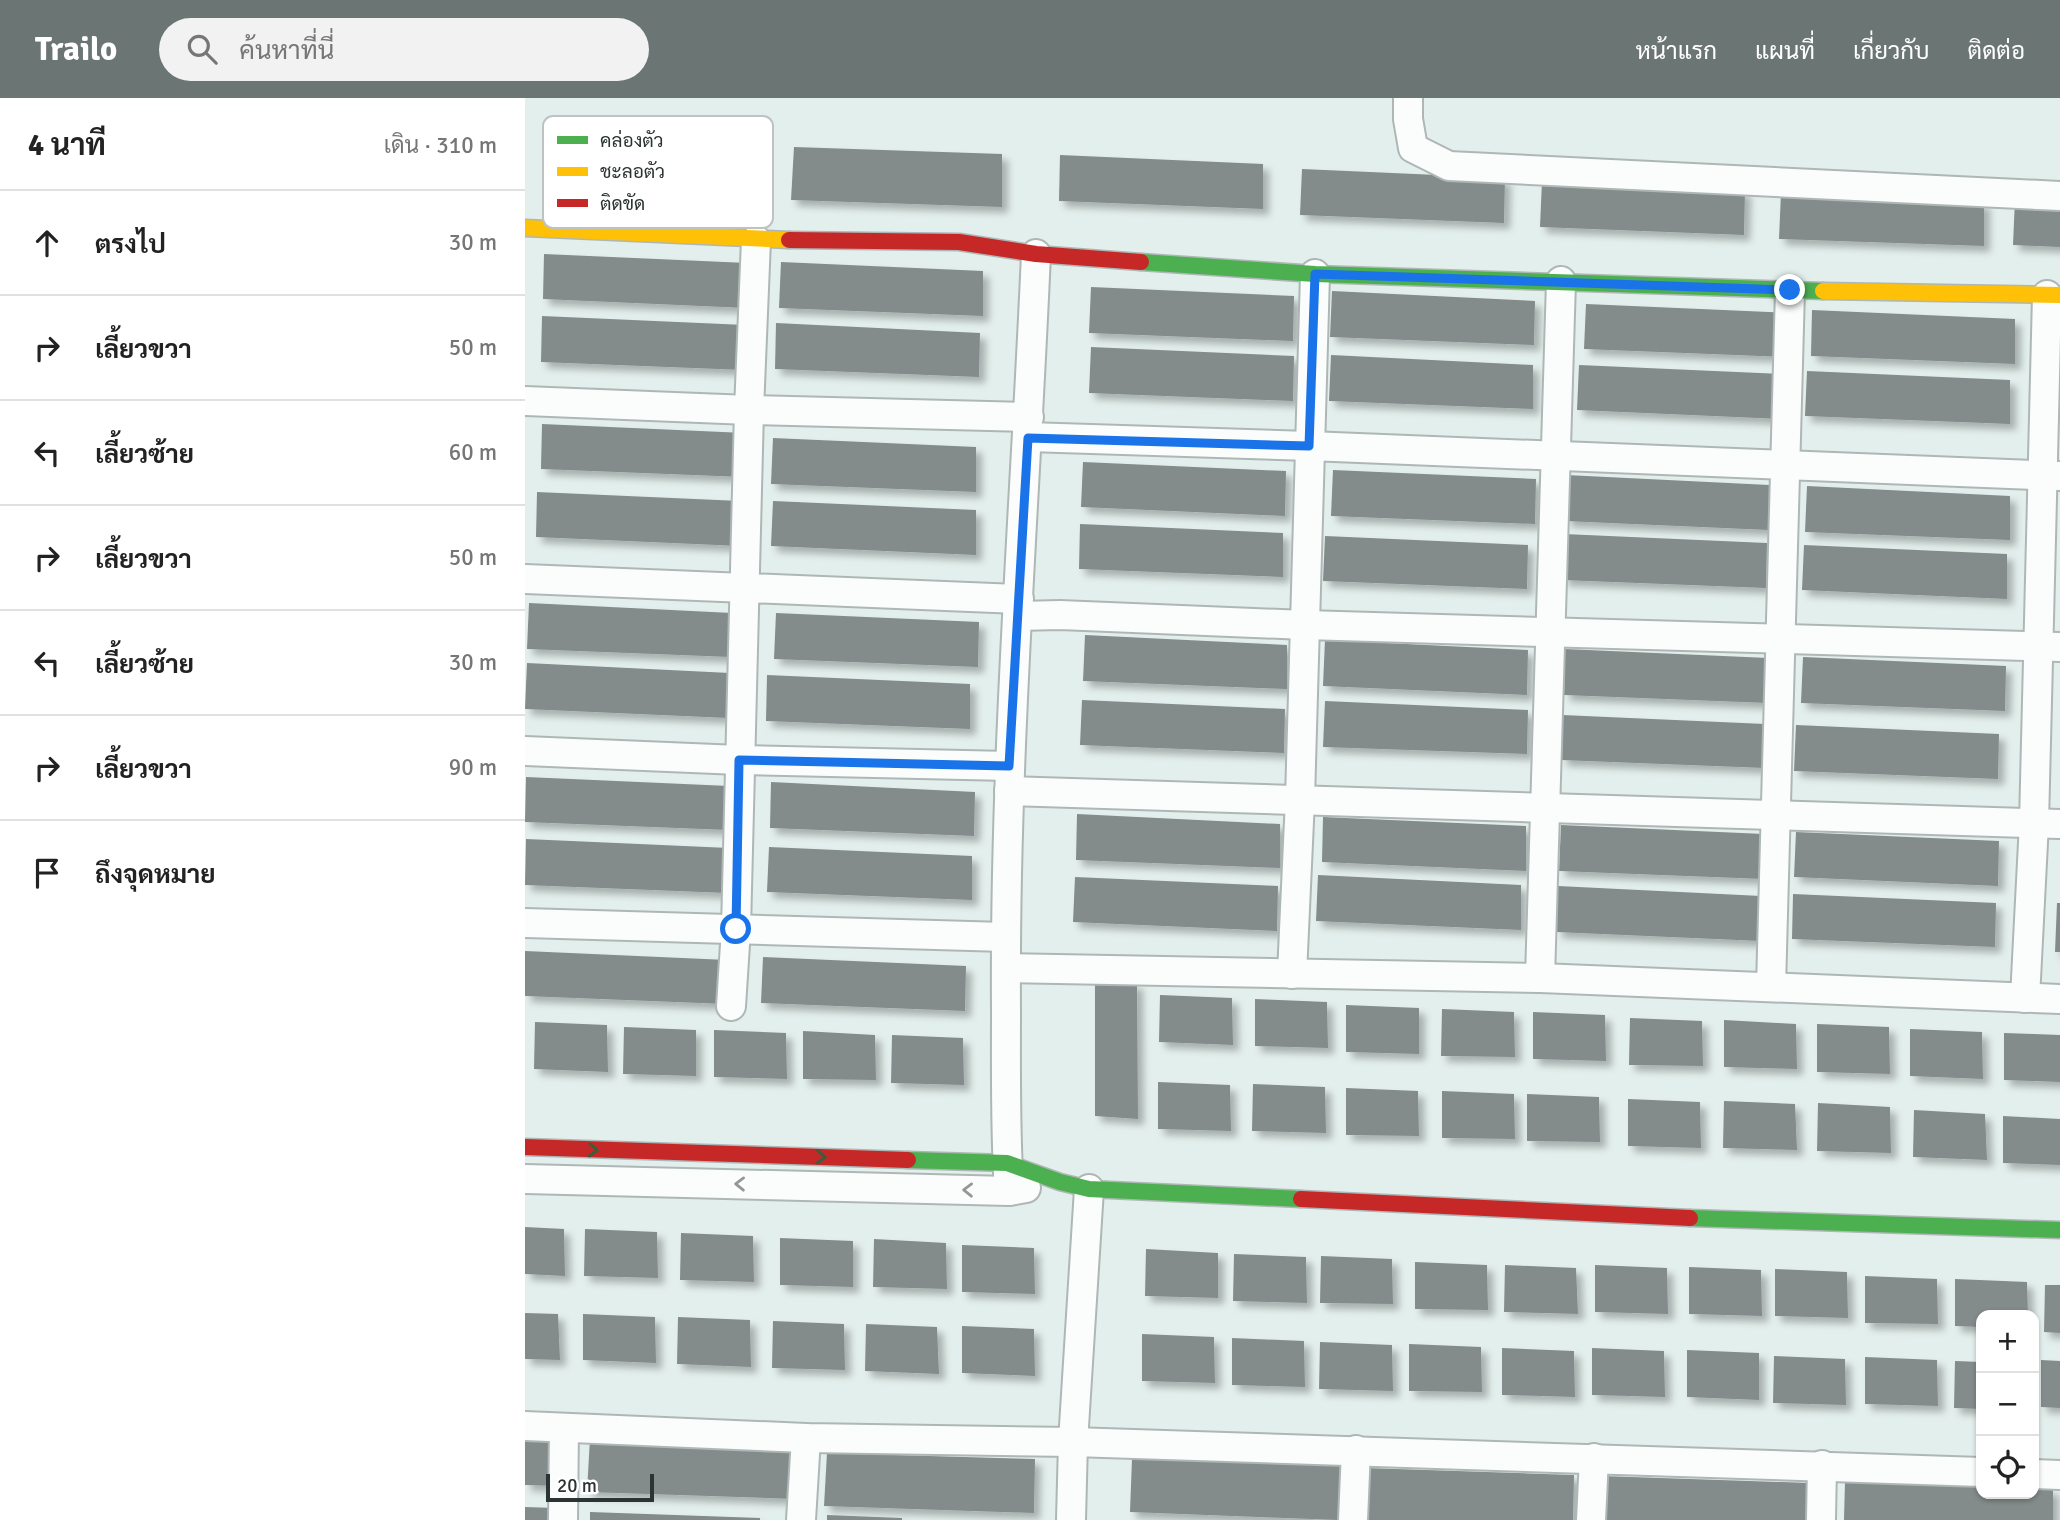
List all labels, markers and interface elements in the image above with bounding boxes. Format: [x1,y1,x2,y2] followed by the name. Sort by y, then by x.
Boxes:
[159,18,649,81] search box
[35,29,117,70] text: Trailo
[183,30,221,68] icon: search
[239,35,334,67] text: ค้นหาที่นี่
[1636,36,1717,66] text: หน้าแรก
[1755,36,1815,66] text: แผนที่
[1853,36,1930,66] text: เกี่ยวกับ
[1968,36,2025,66] text: ติดต่อ
[543,116,773,228] legend
[28,127,106,164] text: 4 นาที
[600,129,664,153] text: คล่องตัว
[384,131,497,160] text: เดิน · 310 m
[600,160,665,184] text: ชะลอตัว
[600,192,645,216] text: ติดขัด
[28,224,66,262] icon: ahead
[449,228,497,257] text: 30 m
[95,229,166,261] text: ตรงไป
[1774,274,1805,305] route end
[28,329,66,367] icon: right
[449,333,497,362] text: 50 m
[95,334,192,366] text: เลี้ยวขวา
[28,434,66,472] icon: left
[449,438,497,467] text: 60 m
[95,439,194,471] text: เลี้ยวซ้าย
[28,539,66,577] icon: right
[449,543,497,572] text: 50 m
[95,544,192,576] text: เลี้ยวขวา
[28,644,66,682] icon: left
[449,648,497,677] text: 30 m
[95,649,194,681] text: เลี้ยวซ้าย
[28,749,66,787] icon: right
[449,753,497,782] text: 90 m
[95,754,192,786] text: เลี้ยวขวา
[28,854,66,892] icon: arrive
[95,859,216,891] text: ถึงจุดหมาย
[720,913,751,944] route start
[588,1142,599,1157] one-way arrow
[815,1150,826,1165] one-way arrow
[735,1177,746,1192] one-way arrow
[962,1182,973,1198] one-way arrow
[1976,1310,2039,1499] map controls
[1976,1310,2039,1373] button: +
[1976,1373,2039,1436] button: −
[1976,1436,2039,1499] button: locate
[546,1471,655,1503] scale bar
[557,1474,597,1498] text: 20 m

